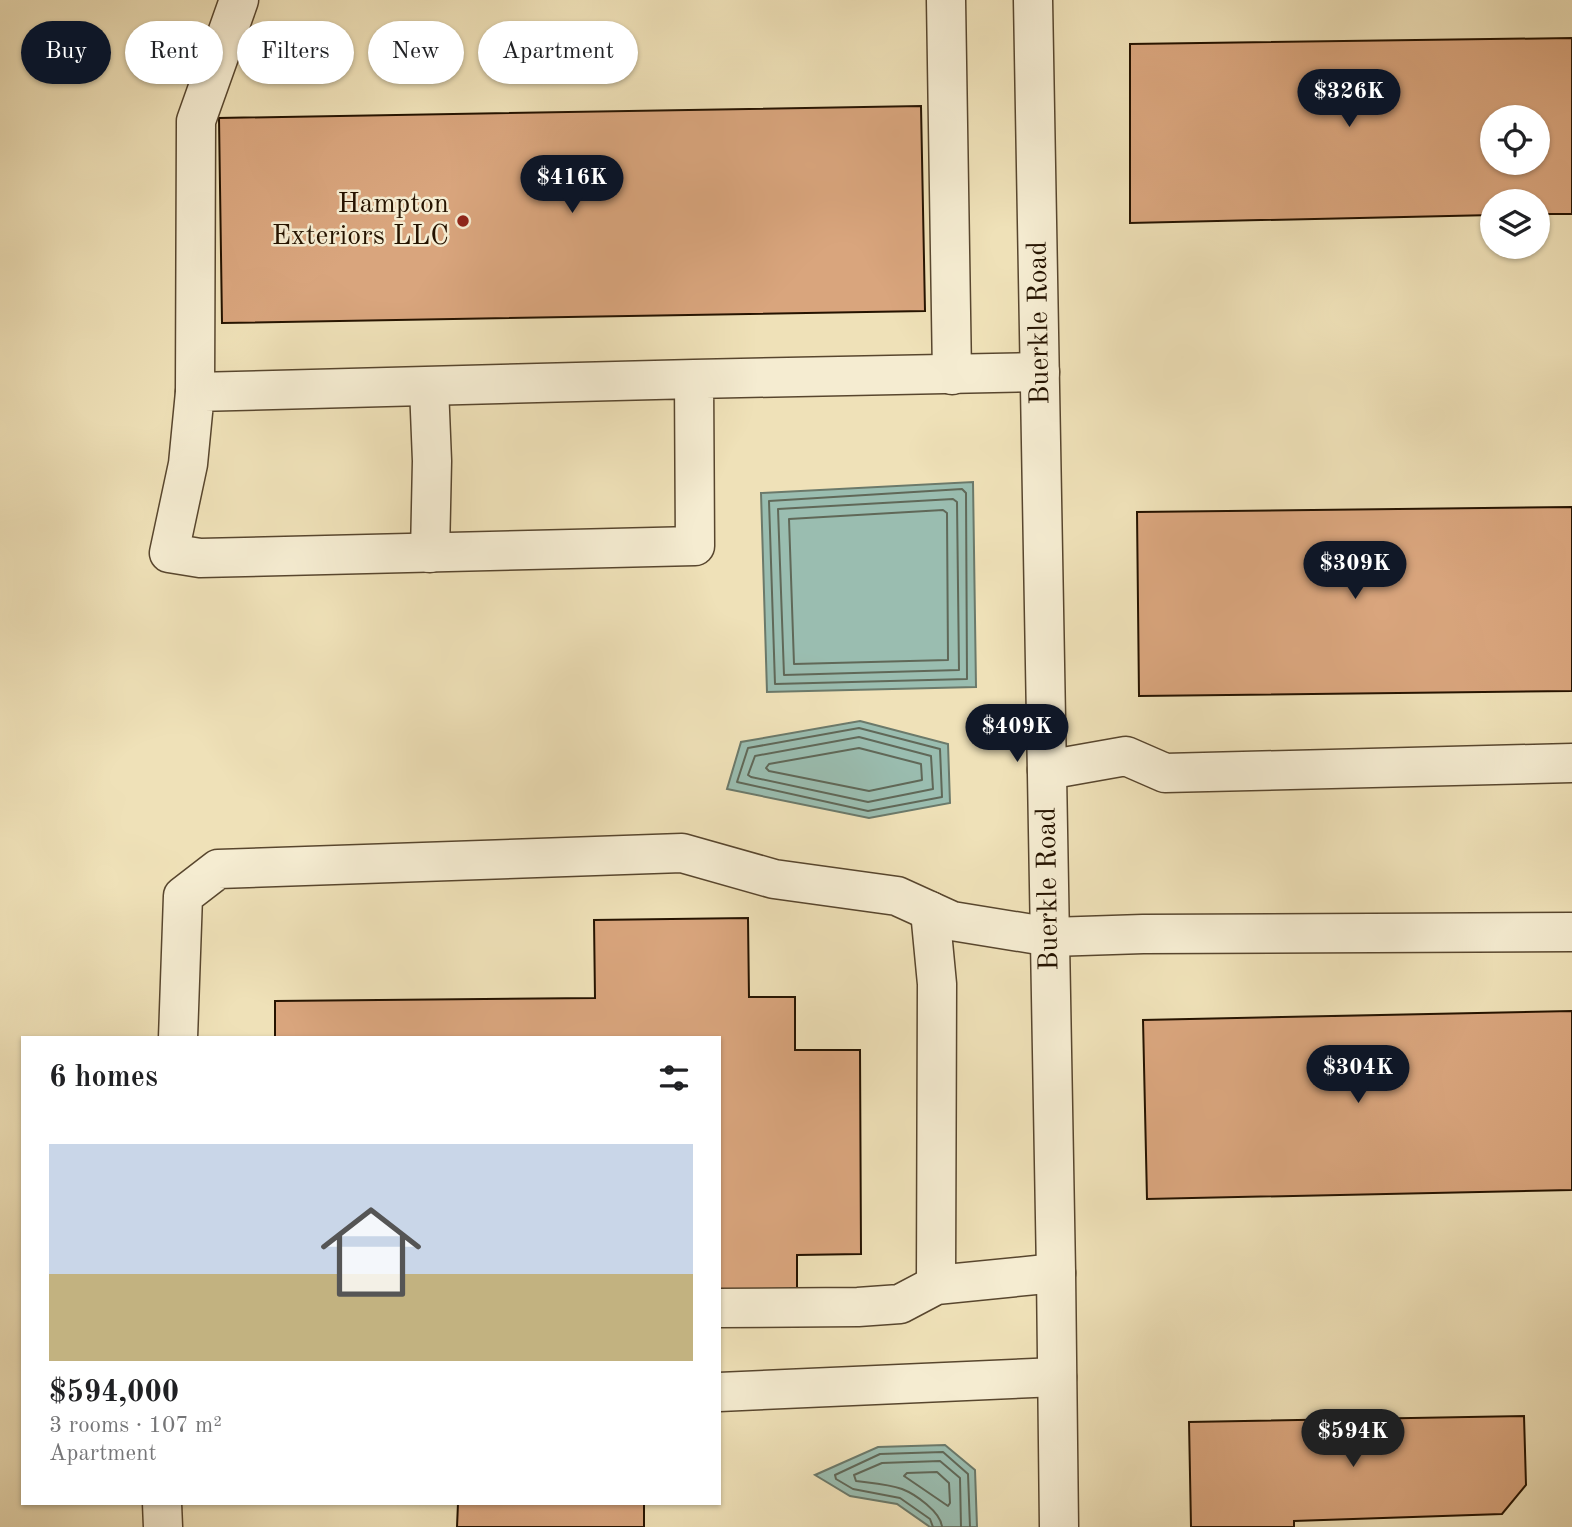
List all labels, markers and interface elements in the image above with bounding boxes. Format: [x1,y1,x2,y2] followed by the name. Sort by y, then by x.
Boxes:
[21,21,111,84] chip: Buy
[125,21,223,84] chip: Rent
[237,21,354,84] chip: Filters
[368,21,464,84] chip: New
[478,21,638,84] chip: Apartment
[1300,69,1398,129] pin: $326K
[1313,80,1385,103] text: $326K
[1480,105,1550,259] map controls
[1480,105,1550,175] button: locate
[523,156,621,215] pin: $416K
[536,166,608,189] text: $416K
[1480,189,1550,259] button: layers
[272,191,449,251] place label: Hampton Exteriors LLC
[455,213,471,229] marker: Hampton Exteriors LLC
[1025,241,1055,405] street label: Buerkle Road
[1306,542,1404,601] pin: $309K
[1319,552,1391,575] text: $309K
[968,704,1066,764] pin: $409K
[981,715,1053,738] text: $409K
[1034,807,1064,971] street label: Buerkle Road
[1309,1046,1407,1105] pin: $304K
[1322,1056,1394,1079] text: $304K
[655,1059,693,1097] icon: filters
[49,1063,158,1093] text: 6 homes
[308,1189,434,1315] icon: home
[49,1378,179,1408] text: $594,000
[1304,1410,1402,1469] pin: $594K
[49,1414,222,1437] text: 3 rooms · 107 m²
[1317,1420,1389,1443] text: $594K
[49,1442,157,1465] text: Apartment

